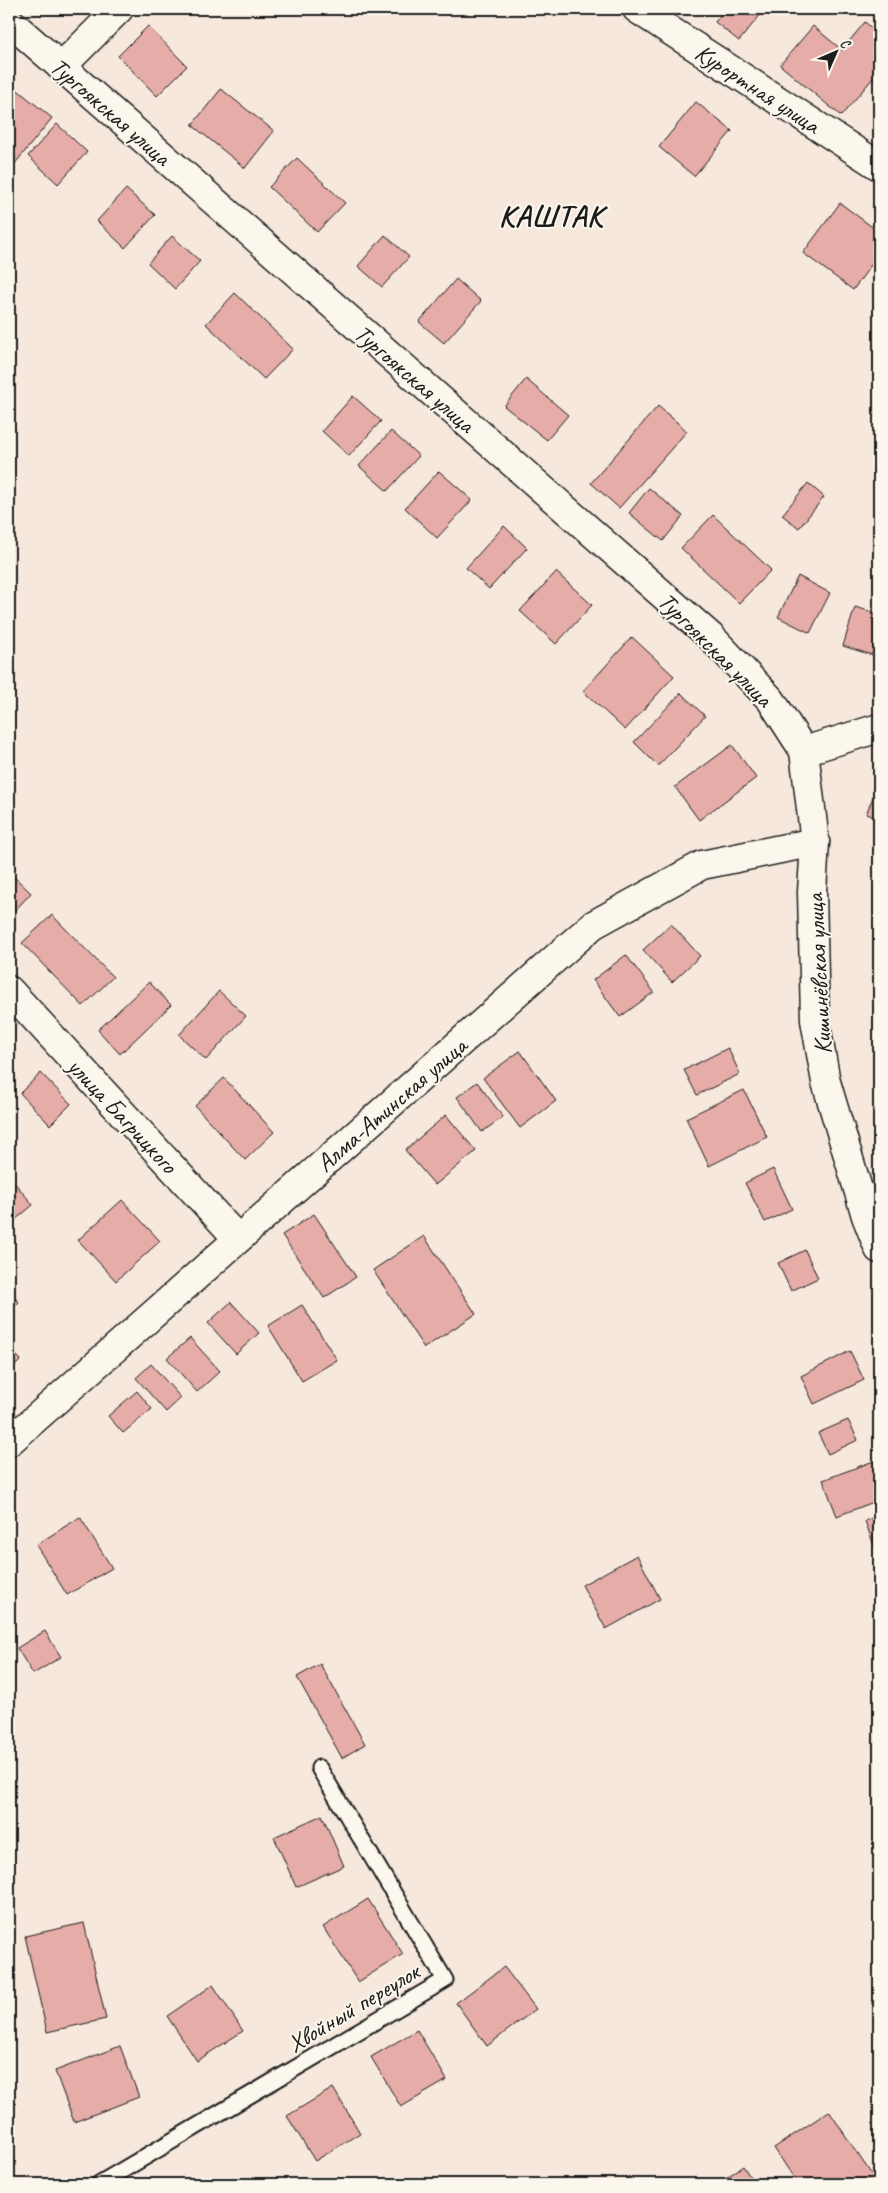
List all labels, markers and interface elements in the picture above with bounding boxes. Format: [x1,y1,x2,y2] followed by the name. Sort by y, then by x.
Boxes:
[810,28,860,78] north arrow
[836,35,855,53] text: С
[689,37,828,142] street label: Курортная улица
[43,51,179,174] street label: Тургоякская улица
[499,197,608,235] district label: КАШТАК
[347,318,483,441] street label: Тургоякская улица
[651,585,781,715] street label: Тургоякская улица
[799,891,839,1055] street label: Кишинёвская улица
[310,1029,476,1179] street label: Алма-Атинская улица
[59,1049,185,1181] street label: улица Багрицкого
[282,1955,428,2060] street label: Хвойный переулок

